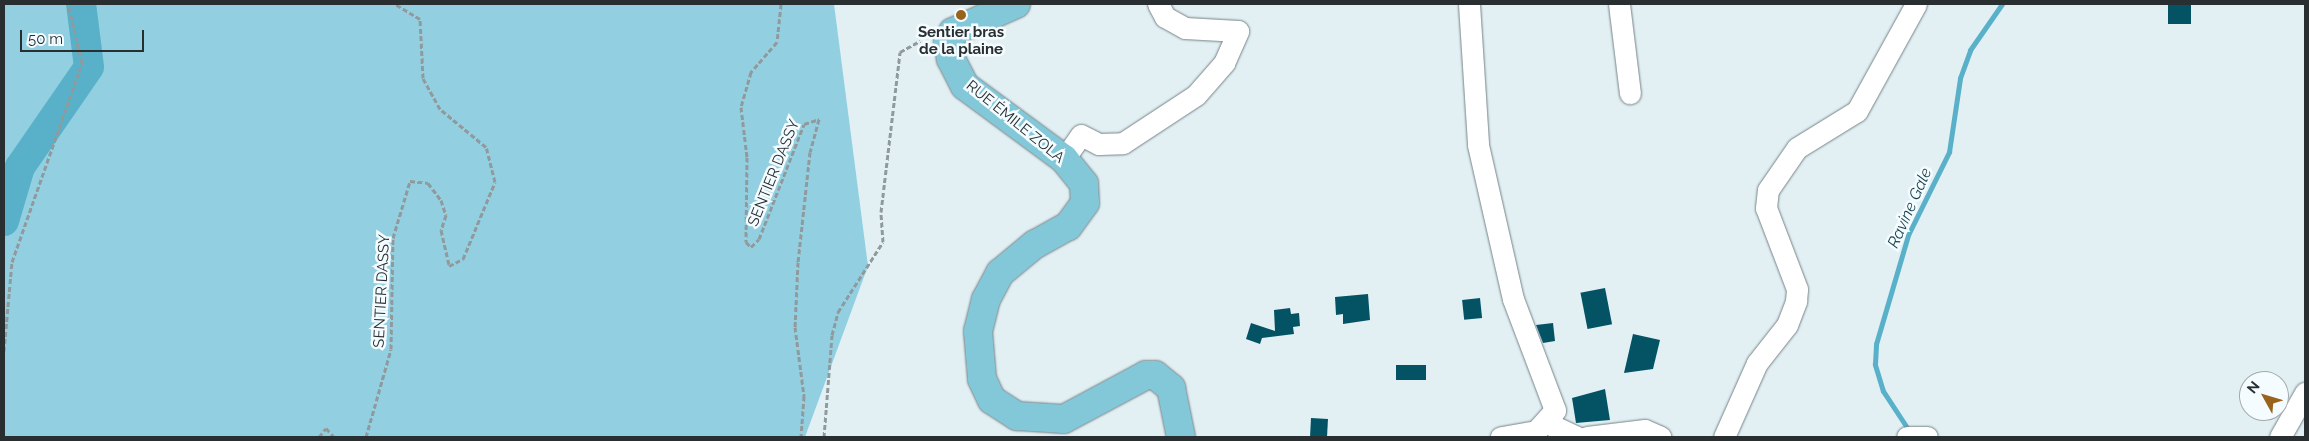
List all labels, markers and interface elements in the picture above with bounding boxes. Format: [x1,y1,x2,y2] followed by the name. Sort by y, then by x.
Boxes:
[955,9,967,21] marker: Sentier bras de la plaine
[22,20,146,52] scale bar
[918,23,1004,58] place label: Sentier bras de la plaine
[28,30,63,48] text: 50 m
[962,77,1068,167] street label: RUE ÉMILE ZOLA
[744,117,804,229] street label: SENTIER DASSY
[1884,165,1936,251] water label: Ravine Gale
[370,234,394,348] street label: SENTIER DASSY
[2239,371,2289,421] north arrow
[2244,378,2263,396] text: N

